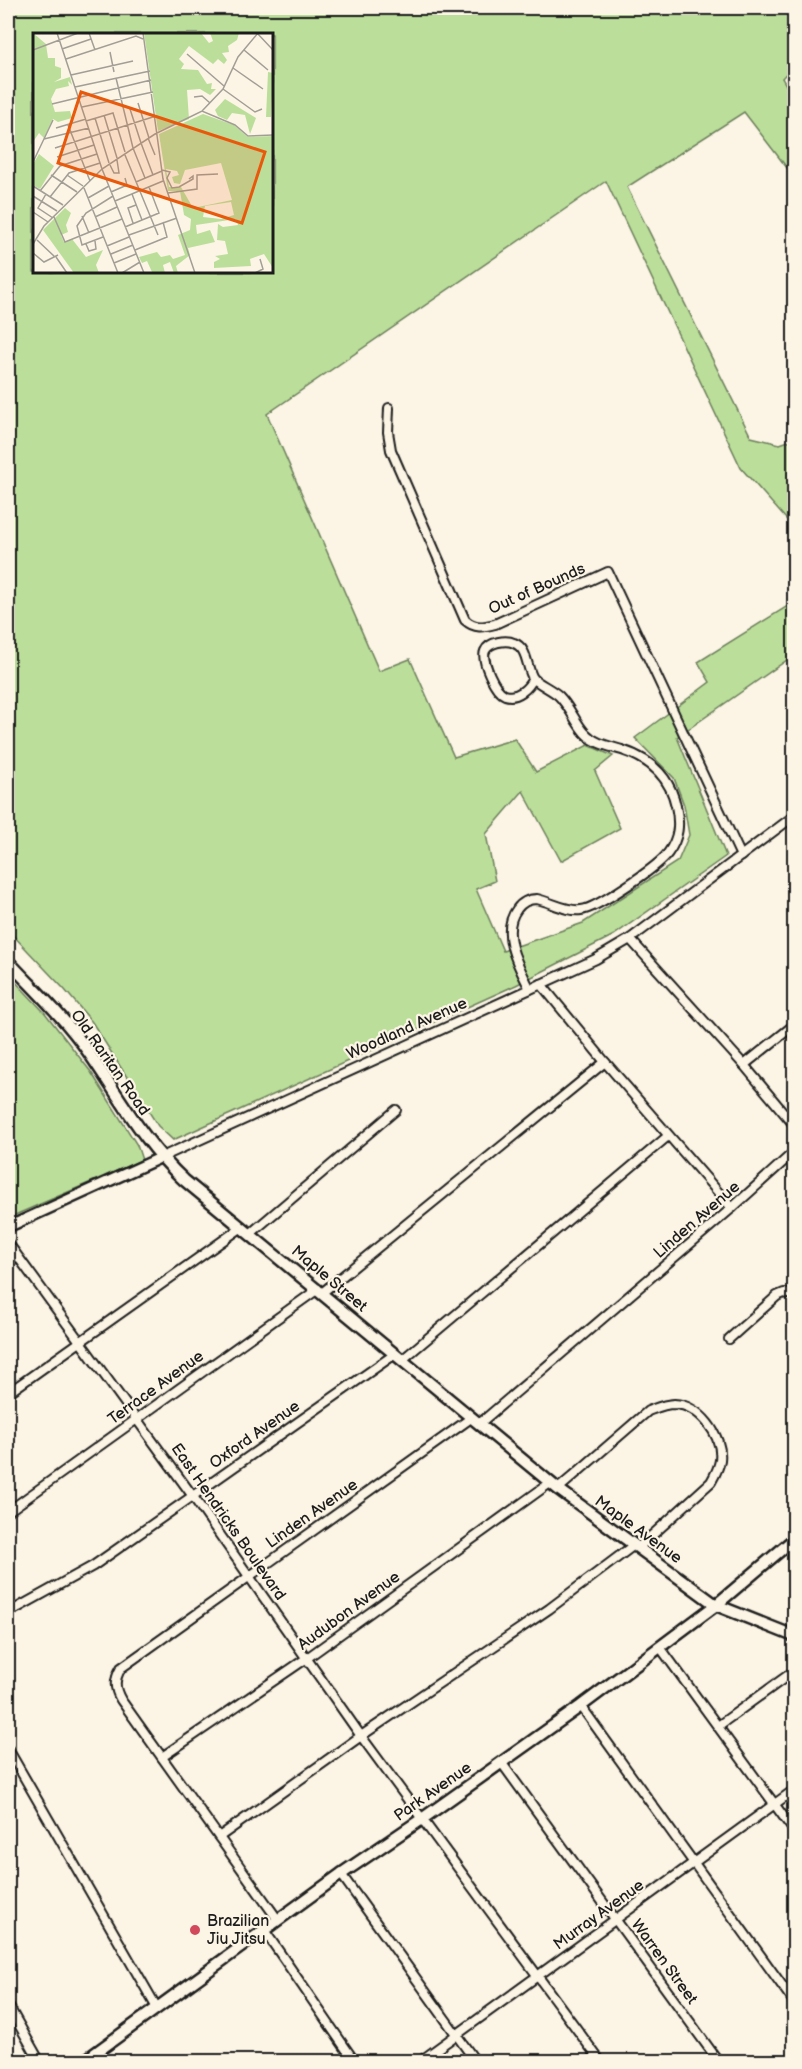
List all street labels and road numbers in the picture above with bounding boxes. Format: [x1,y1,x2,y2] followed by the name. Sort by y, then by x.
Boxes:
[486,559,588,619] street label: Out of Bounds
[344,994,471,1064] street label: Woodland Avenue
[66,1007,154,1119] street label: Old Raritan Road
[650,1177,744,1262] street label: Linden Avenue
[287,1242,371,1316] street label: Maple Street
[104,1347,208,1429] street label: Terrace Avenue
[206,1397,304,1473] street label: Oxford Avenue
[167,1440,289,1604] street label: East Hendricks Boulevard
[262,1475,362,1553] street label: Linden Avenue
[591,1492,686,1568] street label: Maple Avenue
[294,1567,404,1654] street label: Audubon Avenue
[391,1758,476,1826] street label: Park Avenue
[550,1876,648,1954] street label: Murray Avenue
[627,1916,701,2008] street label: Warren Street

